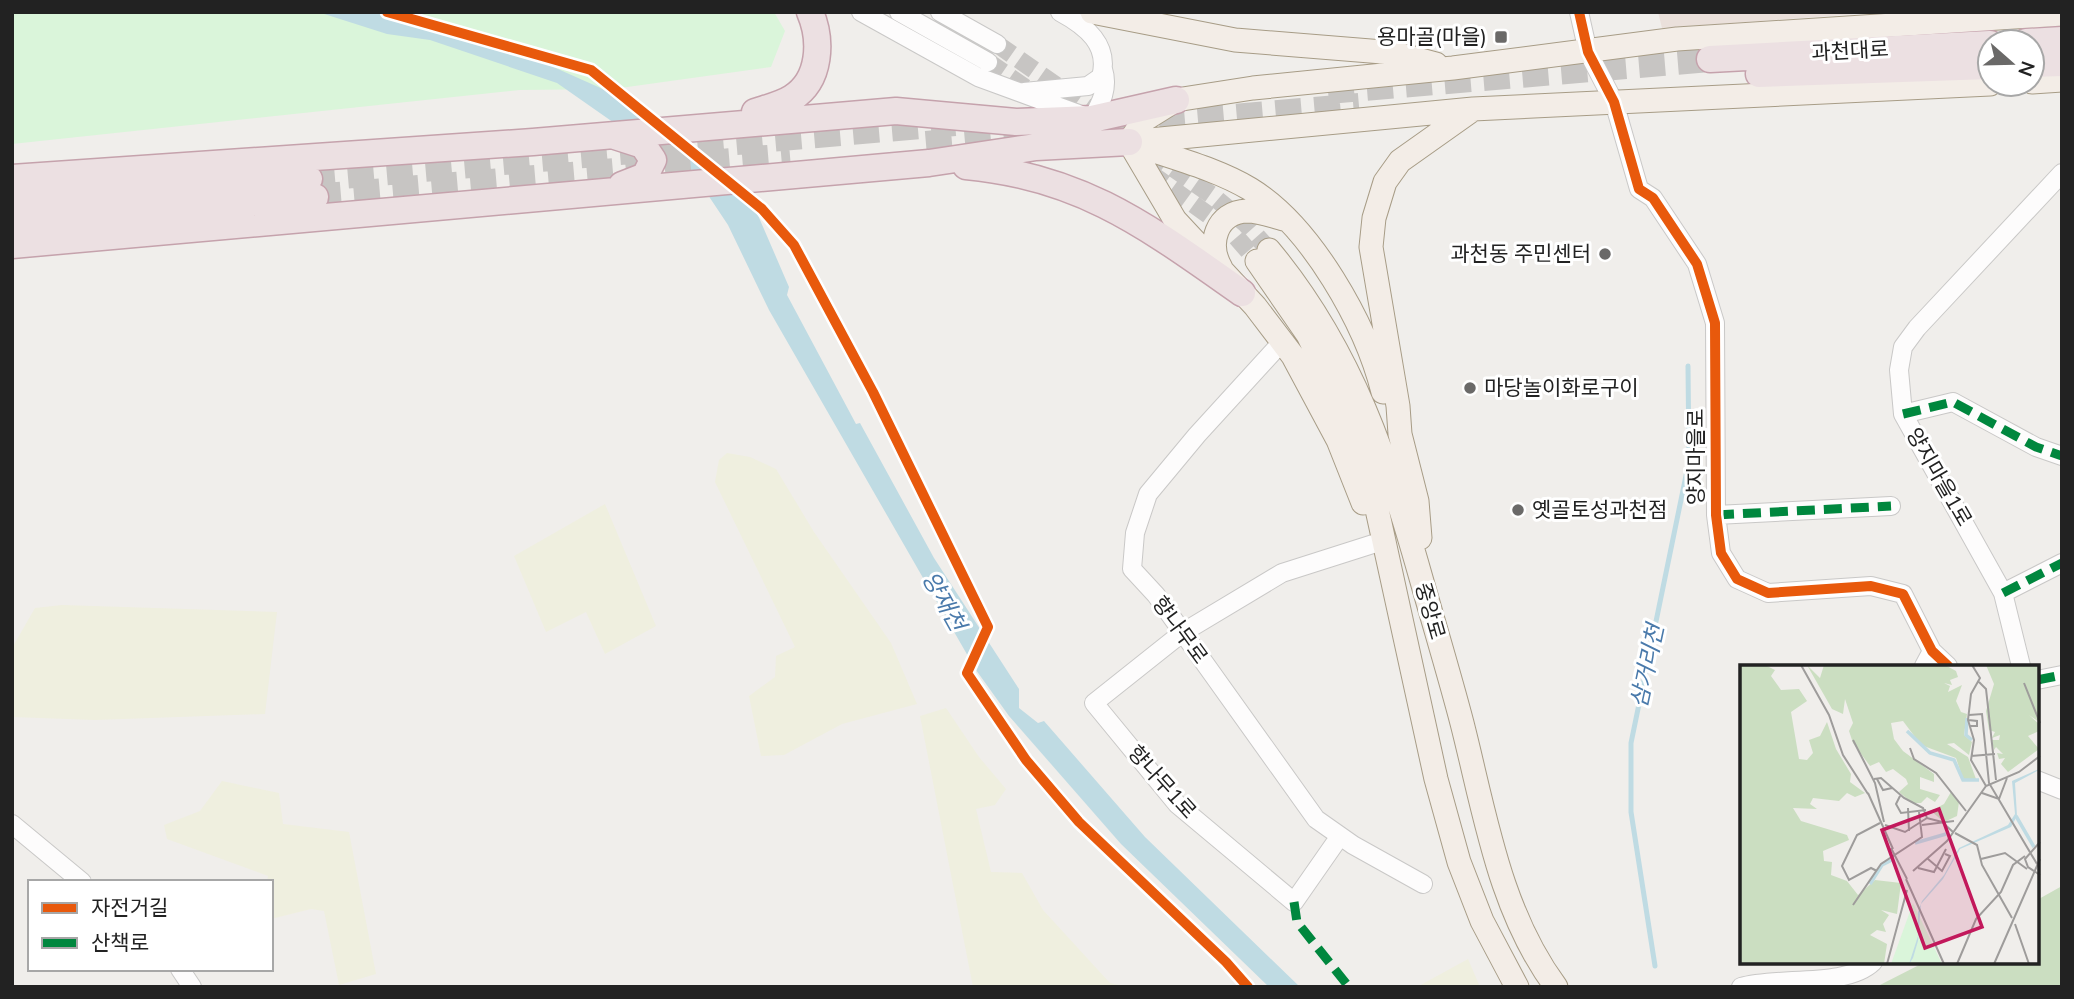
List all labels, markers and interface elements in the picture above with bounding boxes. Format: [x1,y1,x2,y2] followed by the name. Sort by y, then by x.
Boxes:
[1377,23,1487,49] place label: 용마골(마을)
[1976,28,2046,98] north arrow
[1493,29,1509,45] marker: 용마골(마을)
[1811,35,1889,65] street label: 과천대로
[2013,58,2041,80] text: N
[1450,240,1591,266] place label: 과천동 주민센터
[1597,246,1613,262] marker: 과천동 주민센터
[1484,374,1639,400] place label: 마당놀이화로구이
[1462,380,1478,396] marker: 마당놀이화로구이
[1682,409,1708,505] street label: 양지마을로
[1901,423,1978,530] street label: 양지마을1로
[1532,496,1667,522] place label: 옛골토성과천점
[1510,502,1526,518] marker: 옛골토성과천점
[916,566,974,638] water label: 양재천
[1410,579,1451,642] street label: 중앙로
[1148,591,1214,668] street label: 향나무로
[1624,619,1670,710] water label: 삼거리천
[1740,665,2039,964] inset map
[1123,739,1202,823] street label: 향나무1로
[28,880,273,971] legend
[91,894,168,920] text: 자전거길
[91,929,149,955] text: 산책로

